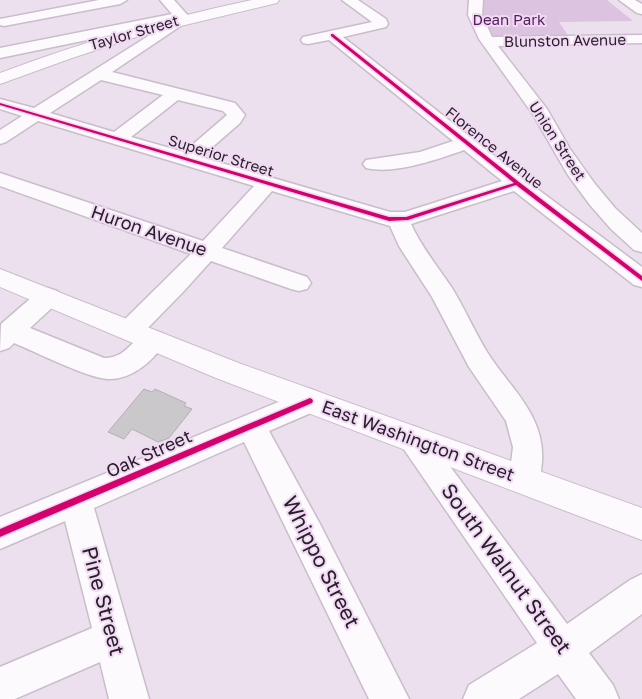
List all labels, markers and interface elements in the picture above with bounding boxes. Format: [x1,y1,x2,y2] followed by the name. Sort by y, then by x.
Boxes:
[472,10,546,28] park label: Dean Park
[87,11,181,53] street label: Taylor Street
[504,30,626,50] street label: Blunston Avenue
[526,98,590,183] street label: Union Street
[442,103,547,192] street label: Florence Avenue
[166,130,276,180] street label: Superior Street
[88,200,210,260] street label: Huron Avenue
[319,395,518,485] street label: East Washington Street
[102,424,195,482] street label: Oak Street
[436,478,577,659] street label: South Walnut Street
[277,491,366,632] street label: Whippo Street
[77,543,131,658] street label: Pine Street

